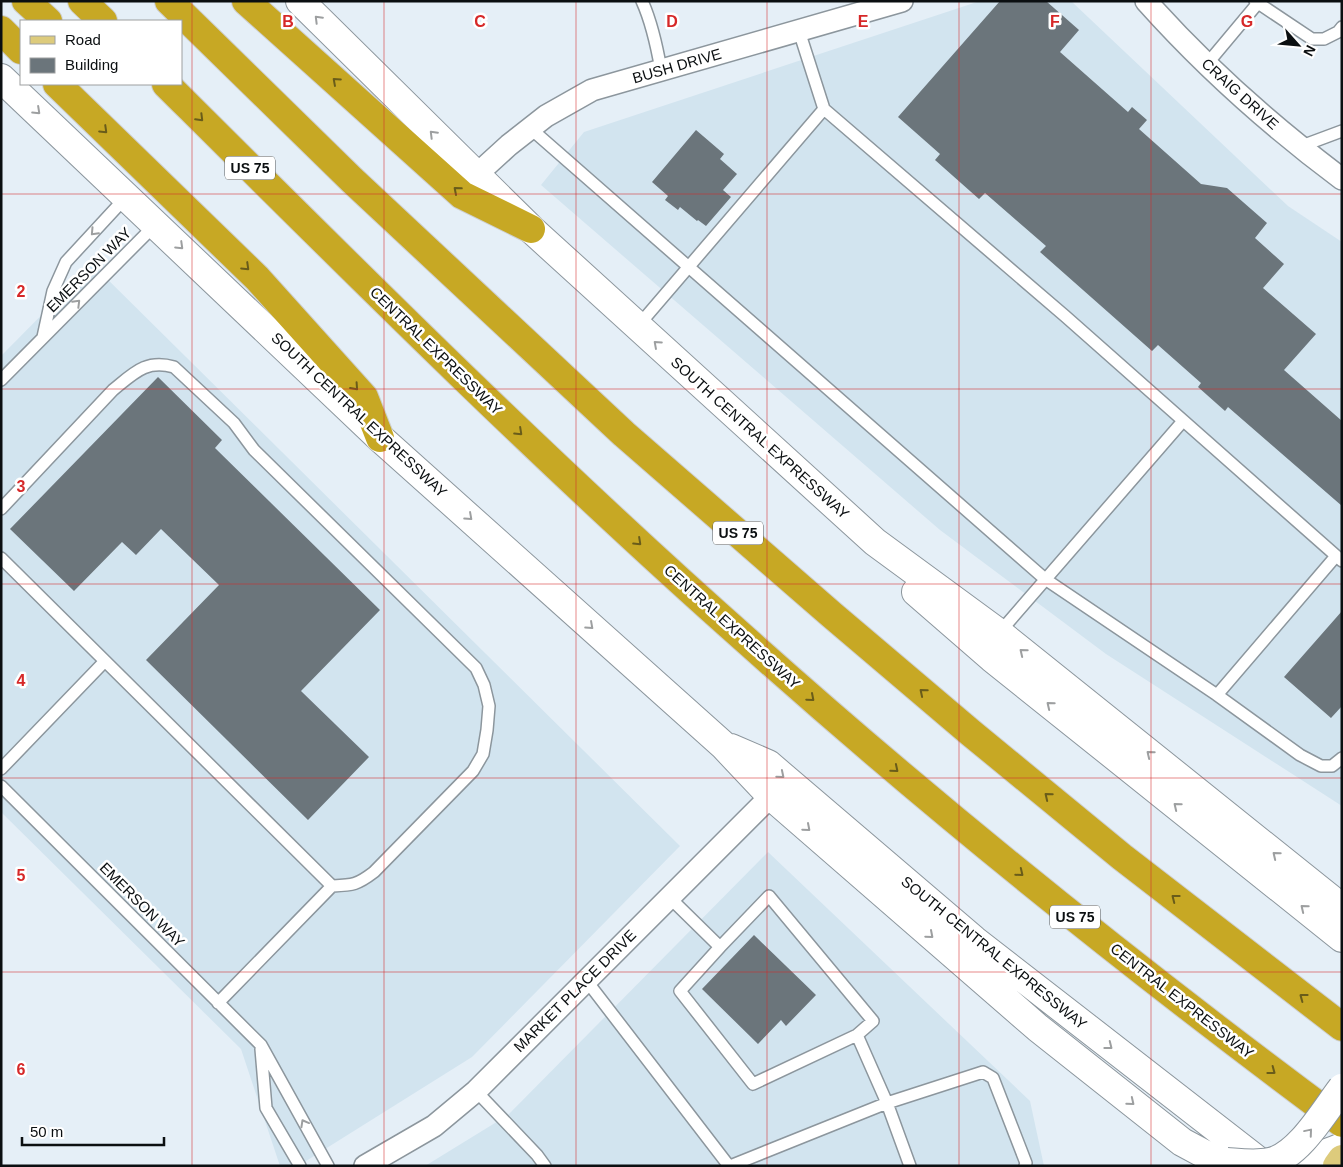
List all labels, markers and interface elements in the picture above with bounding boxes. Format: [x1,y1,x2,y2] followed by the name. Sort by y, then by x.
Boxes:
[282,13,294,30] text: B
[474,13,486,30] text: C
[666,13,678,30] text: D
[858,13,869,30] text: E
[1050,13,1060,30] text: F
[1241,13,1253,30] text: G
[315,16,324,25] one-way arrow
[20,20,182,85] legend
[1273,20,1323,70] north arrow
[65,31,101,48] text: Road
[1300,43,1319,59] text: N
[630,45,723,86] street label: BUSH DRIVE
[1198,55,1282,133] street label: CRAIG DRIVE
[65,56,118,73] text: Building
[333,78,342,87] one-way arrow
[31,105,40,114] one-way arrow
[194,112,203,121] one-way arrow
[98,124,107,133] one-way arrow
[430,131,439,140] one-way arrow
[225,156,275,180] road number: US 75
[454,187,463,195] one-way arrow
[43,224,134,315] street label: EMERSON WAY
[91,227,100,236] one-way arrow
[175,241,184,250] one-way arrow
[240,261,249,270] one-way arrow
[17,283,26,300] text: 2
[367,283,506,418] street label: CENTRAL EXPRESSWAY
[72,300,81,309] one-way arrow
[268,329,451,501] street label: SOUTH CENTRAL EXPRESSWAY
[654,341,663,350] one-way arrow
[668,353,853,522] street label: SOUTH CENTRAL EXPRESSWAY
[349,382,358,391] one-way arrow
[514,426,523,435] one-way arrow
[17,478,26,495] text: 3
[463,512,472,521] one-way arrow
[713,522,763,544] road number: US 75
[633,537,642,546] one-way arrow
[661,561,804,692] street label: CENTRAL EXPRESSWAY
[584,620,593,629] one-way arrow
[1020,649,1029,657] one-way arrow
[17,672,26,689] text: 4
[919,689,928,698] one-way arrow
[805,692,814,701] one-way arrow
[1047,702,1056,710] one-way arrow
[1146,750,1155,759] one-way arrow
[889,764,898,772] one-way arrow
[776,770,785,779] one-way arrow
[1045,794,1054,802] one-way arrow
[1174,804,1183,812] one-way arrow
[802,822,811,831] one-way arrow
[1273,852,1282,861] one-way arrow
[97,859,188,950] street label: EMERSON WAY
[17,867,26,884] text: 5
[1015,867,1024,876] one-way arrow
[898,872,1090,1033] street label: SOUTH CENTRAL EXPRESSWAY
[1171,894,1180,903] one-way arrow
[1301,905,1310,913] one-way arrow
[1050,906,1100,929] road number: US 75
[510,926,639,1055] street label: MARKET PLACE DRIVE
[925,929,934,938] one-way arrow
[1107,939,1257,1062] street label: CENTRAL EXPRESSWAY
[1300,995,1309,1003] one-way arrow
[1103,1040,1112,1048] one-way arrow
[17,1061,26,1078] text: 6
[1266,1065,1275,1073] one-way arrow
[1125,1096,1134,1105] one-way arrow
[22,1114,165,1146] scale bar
[301,1120,311,1129] one-way arrow
[30,1123,63,1140] text: 50 m
[1303,1129,1311,1138] one-way arrow

